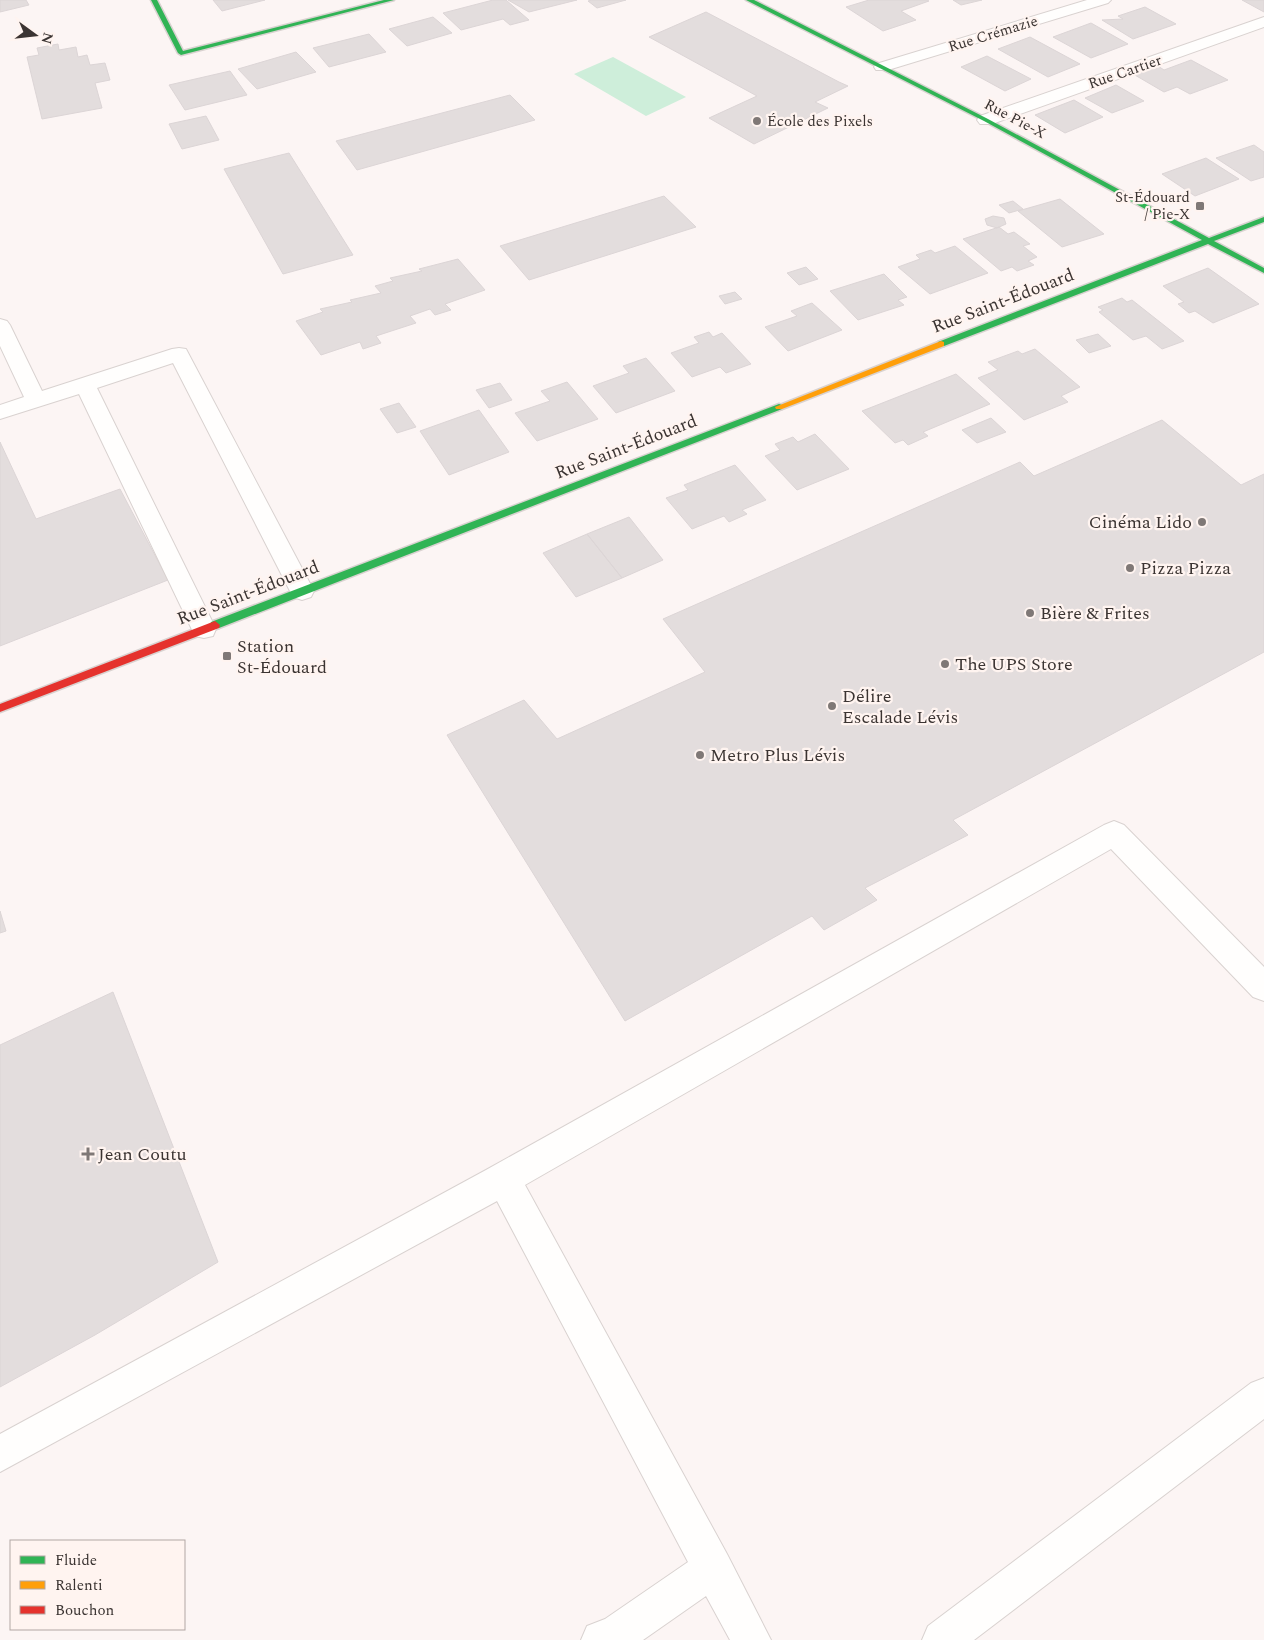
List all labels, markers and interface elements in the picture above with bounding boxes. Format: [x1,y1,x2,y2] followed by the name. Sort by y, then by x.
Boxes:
[945,9,1041,59] street label: Rue Crémazie
[10,10,60,60] north arrow
[35,30,59,46] text: N
[1085,49,1165,95] street label: Rue Cartier
[980,93,1050,145] street label: Rue Pie-X
[767,110,873,133] place label: École des Pixels
[751,115,763,127] marker: École des Pixels
[1115,186,1190,226] place label: St-Édouard / Pie-X
[1194,200,1206,212] marker: St-Édouard / Pie-X
[928,261,1078,341] street label: Rue Saint-Édouard
[551,407,701,487] street label: Rue Saint-Édouard
[1089,509,1192,536] place label: Cinéma Lido
[1196,516,1208,528] marker: Cinéma Lido
[173,553,323,633] street label: Rue Saint-Édouard
[1140,555,1231,582] place label: Pizza Pizza
[1124,562,1136,574] marker: Pizza Pizza
[1040,600,1150,627] place label: Bière & Frites
[1024,607,1036,619] marker: Bière & Frites
[237,633,327,681] place label: Station St-Édouard
[221,650,233,662] marker: Station St-Édouard
[955,651,1073,678] place label: The UPS Store
[939,658,951,670] marker: The UPS Store
[842,683,958,731] place label: Délire Escalade Lévis
[826,700,838,712] marker: Délire Escalade Lévis
[710,742,845,769] place label: Metro Plus Lévis
[694,749,706,761] marker: Metro Plus Lévis
[98,1141,187,1168] place label: Jean Coutu
[82,1148,94,1160] marker: Jean Coutu
[10,1540,185,1630] legend
[55,1549,97,1572] text: Fluide
[55,1574,103,1597] text: Ralenti
[55,1599,115,1622] text: Bouchon

